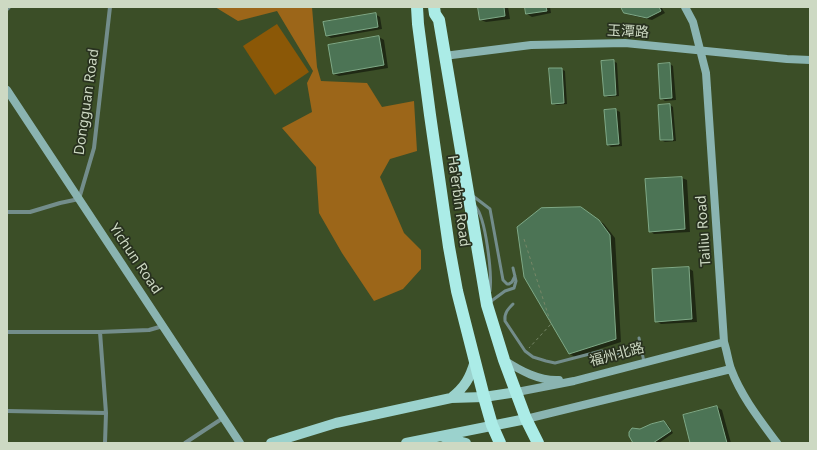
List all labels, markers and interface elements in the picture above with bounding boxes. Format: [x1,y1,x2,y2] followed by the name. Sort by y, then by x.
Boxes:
[607,23,649,41] street label: 玉潭路
[71,48,103,156] street label: Dongguan Road
[443,154,473,248] street label: Ha'erbin Road
[693,195,715,267] street label: Tailiu Road
[105,221,165,297] street label: Yichun Road
[588,340,646,370] street label: 福州北路

